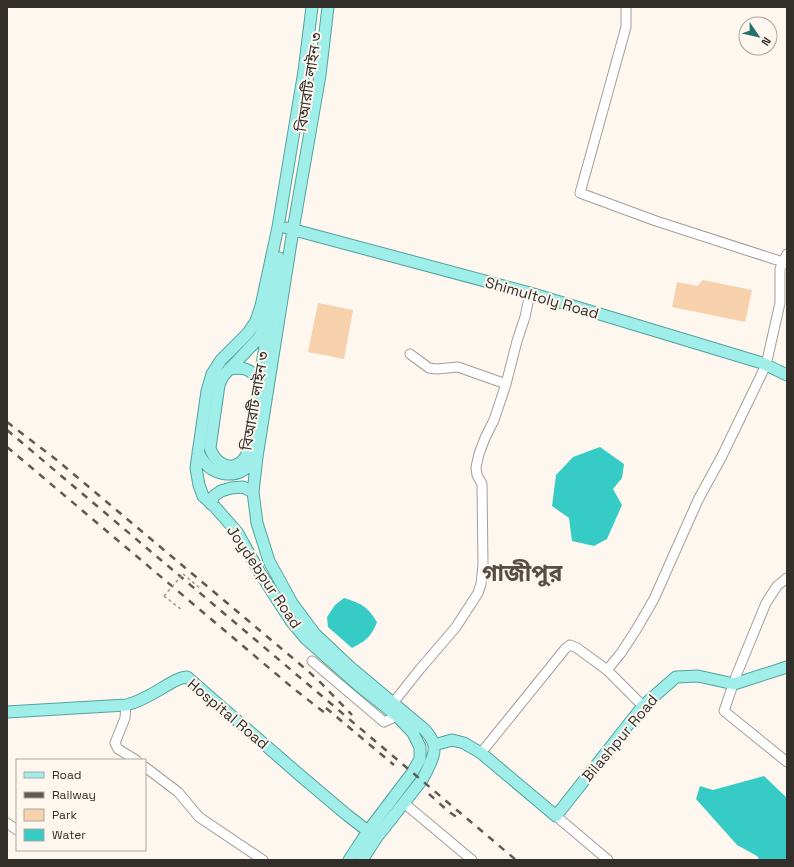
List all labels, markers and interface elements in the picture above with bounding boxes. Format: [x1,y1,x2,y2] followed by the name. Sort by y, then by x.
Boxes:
[738,16,778,56] north arrow
[291,31,326,134] street label: বিআরটি লাইন ৩
[758,35,774,49] text: N
[483,272,601,323] street label: Shimultoly Road
[236,350,273,453] street label: বিআরটি লাইন ৩
[223,522,306,632] street label: Joydebpur Road
[482,558,563,588] district label: গাজীপুর
[184,674,273,753] street label: Hospital Road
[578,690,662,785] street label: Bilashpur Road
[16,759,146,851] legend
[52,767,81,783] text: Road
[52,787,96,803] text: Railway
[52,807,77,823] text: Park
[52,827,86,843] text: Water

